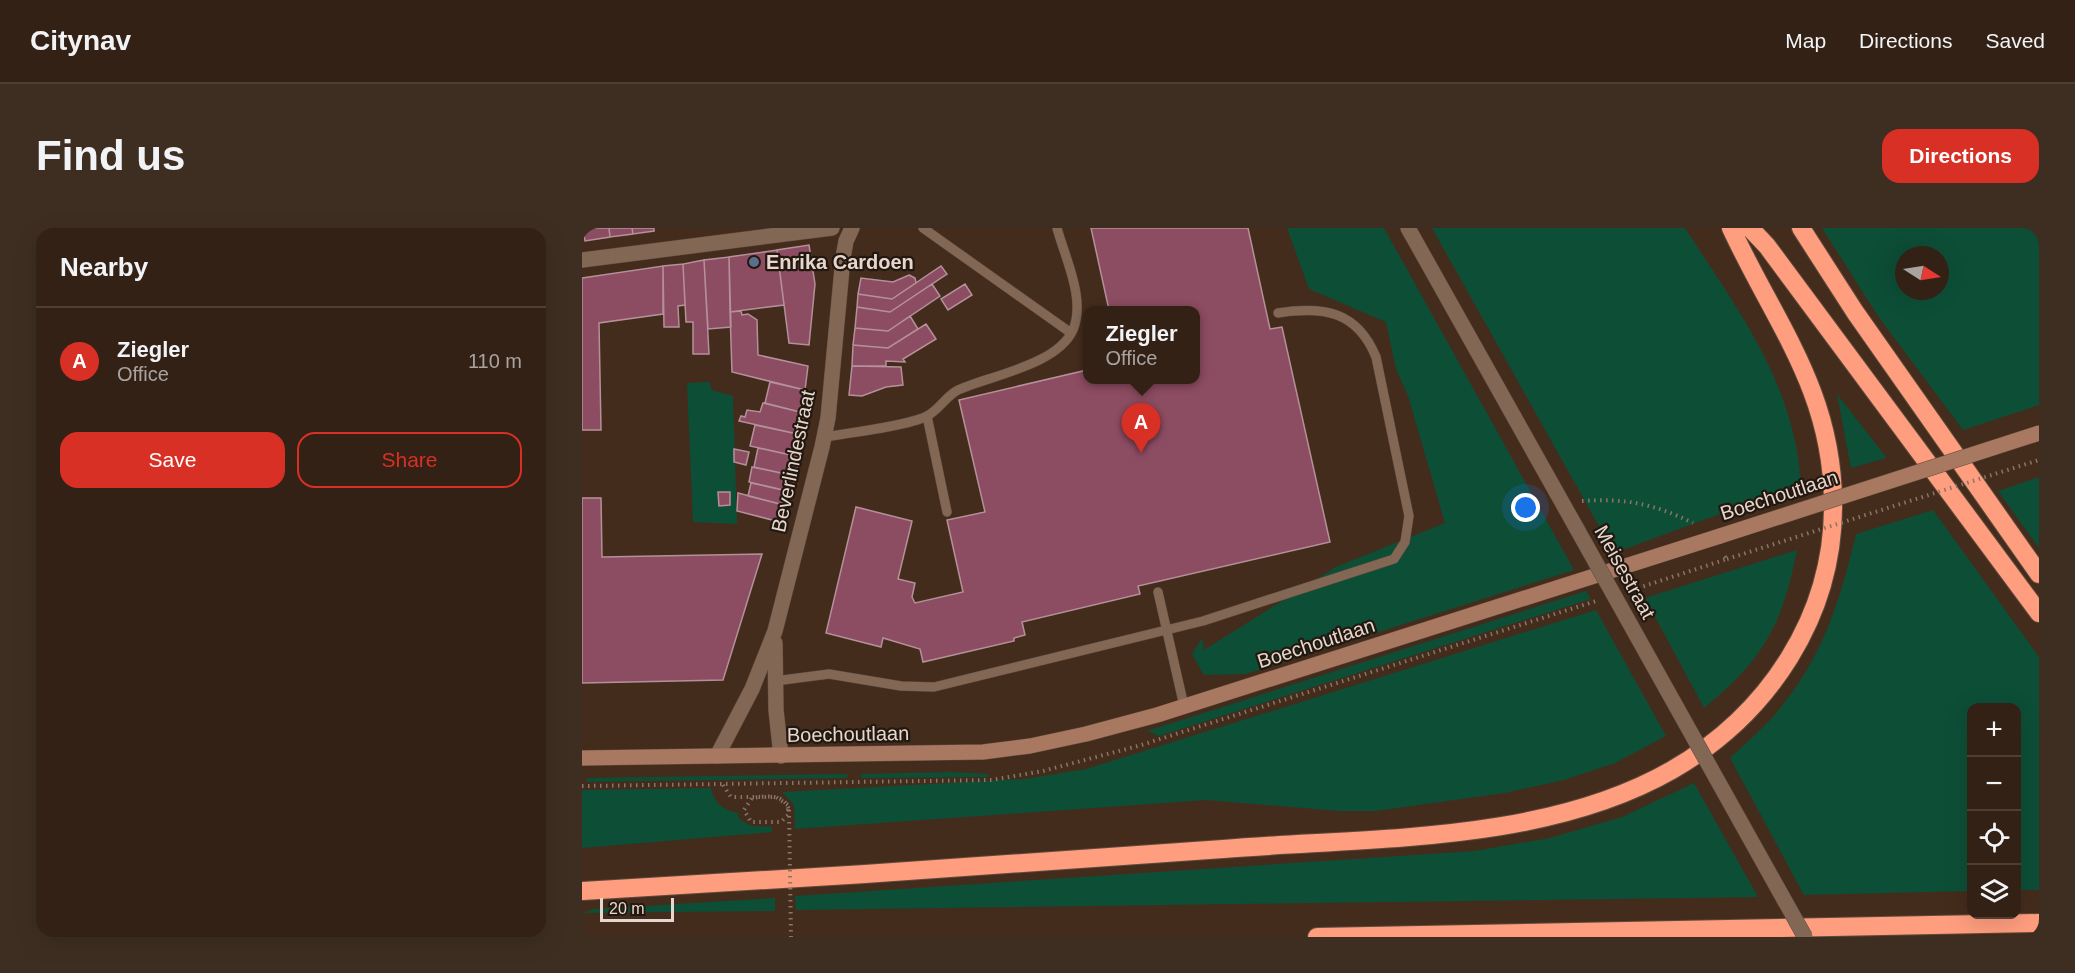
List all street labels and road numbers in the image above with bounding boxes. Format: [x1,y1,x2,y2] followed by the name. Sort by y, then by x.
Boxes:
[767,388,819,534] street label: Beverlindestraat
[1717,466,1841,524] street label: Boechoutlaan
[1590,521,1660,623] street label: Meisestraat
[1254,614,1378,672] street label: Boechoutlaan
[787,722,909,746] street label: Boechoutlaan

